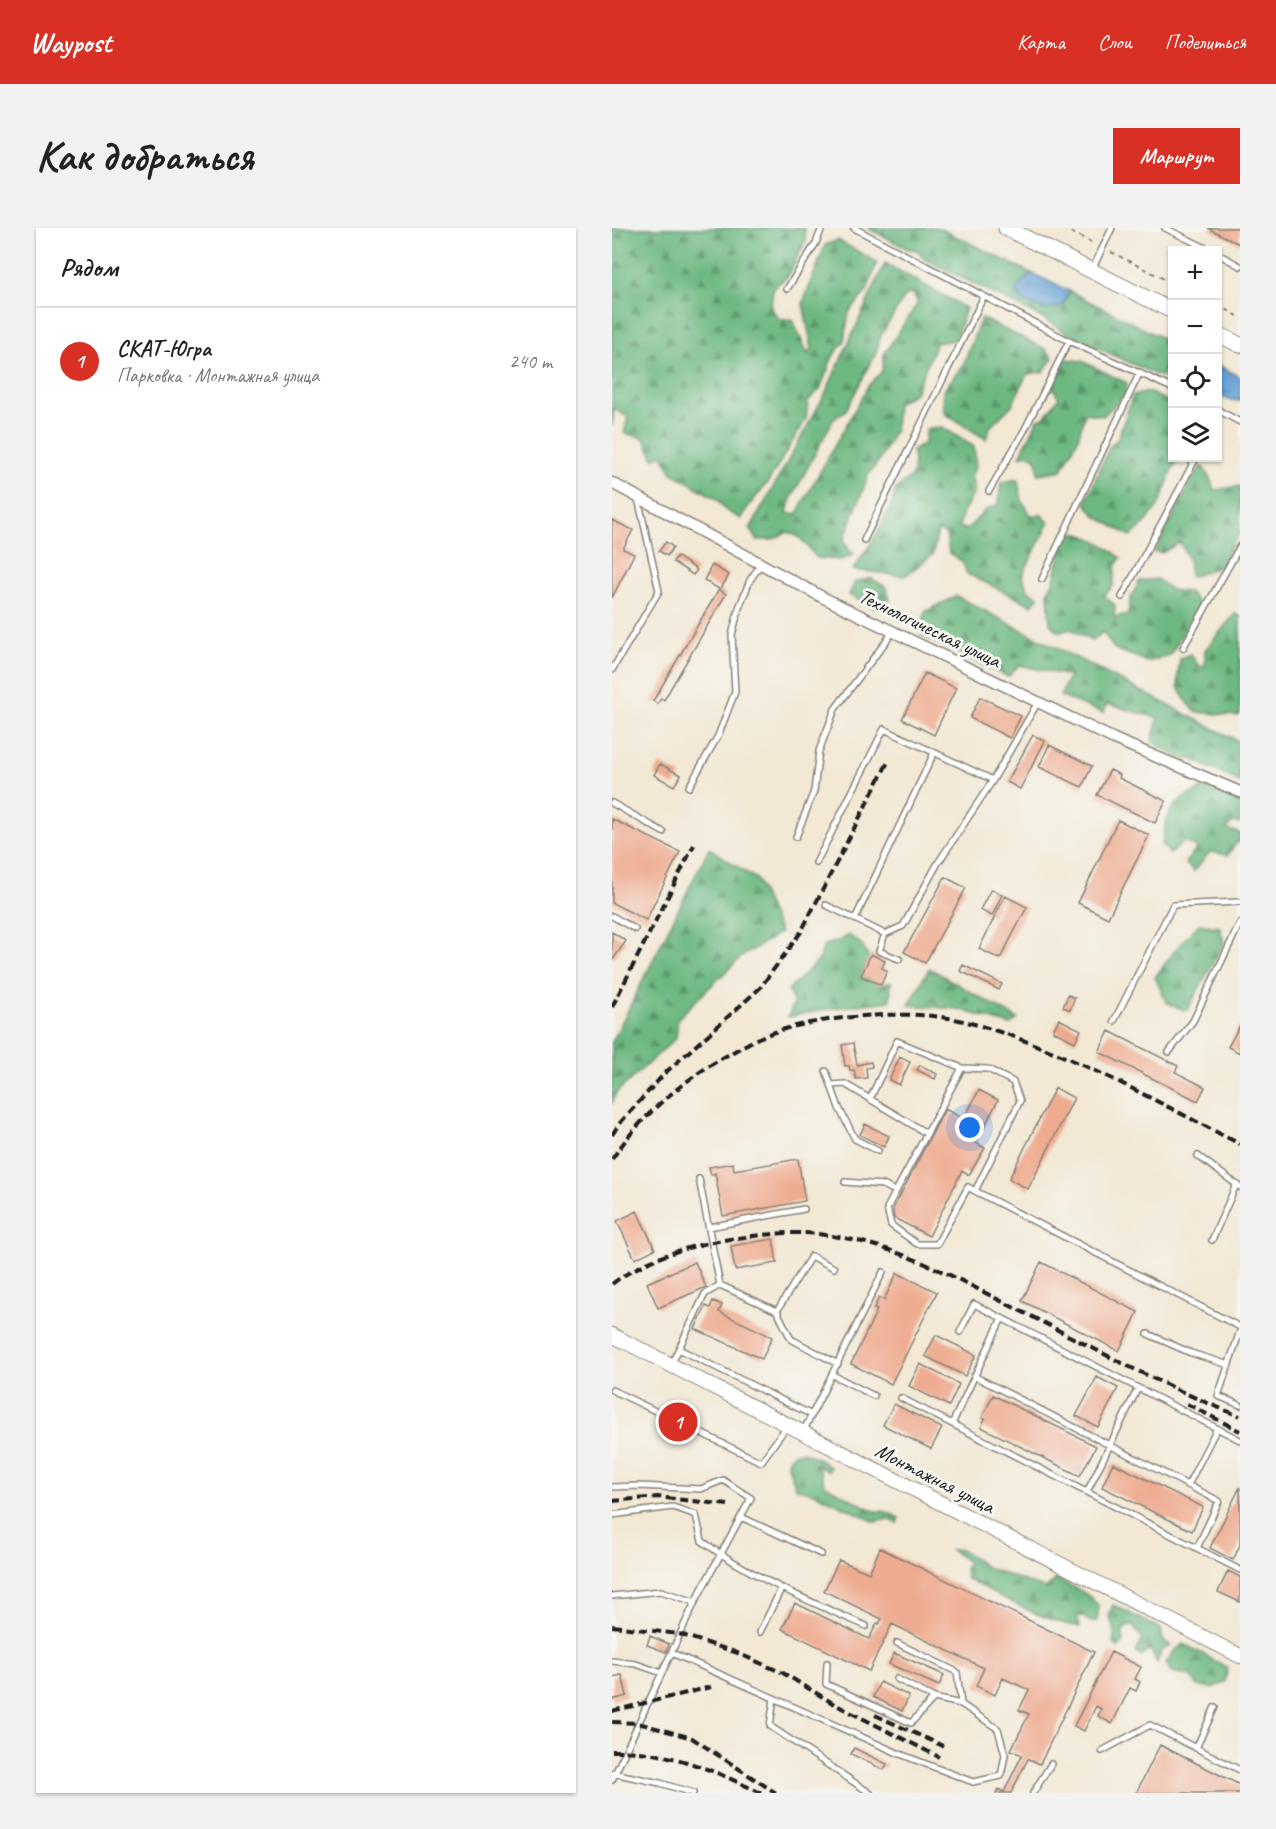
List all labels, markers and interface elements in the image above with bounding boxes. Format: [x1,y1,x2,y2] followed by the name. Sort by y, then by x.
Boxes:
[30,25,111,60] text: Waypost
[1017,29,1065,55] text: Карта
[1098,29,1132,55] text: Слои
[1165,29,1246,55] text: Поделиться
[1113,128,1240,184] button: Маршрут
[36,130,253,183] text: Как добраться
[1168,246,1222,462] map controls
[1168,246,1222,300] button: +
[60,251,118,284] text: Рядом
[1168,300,1222,354] button: −
[117,335,211,363] text: СКАТ-Югра
[75,349,84,374] text: 1
[509,349,552,374] text: 240 m
[1168,354,1222,408] button: locate
[117,363,319,388] text: Парковка · Монтажная улица
[1168,408,1222,462] button: layers
[855,582,1007,674] street label: Технологическая улица
[955,1113,984,1142] your location
[658,1400,698,1444] pin: 1
[871,1437,1001,1520] street label: Монтажная улица

